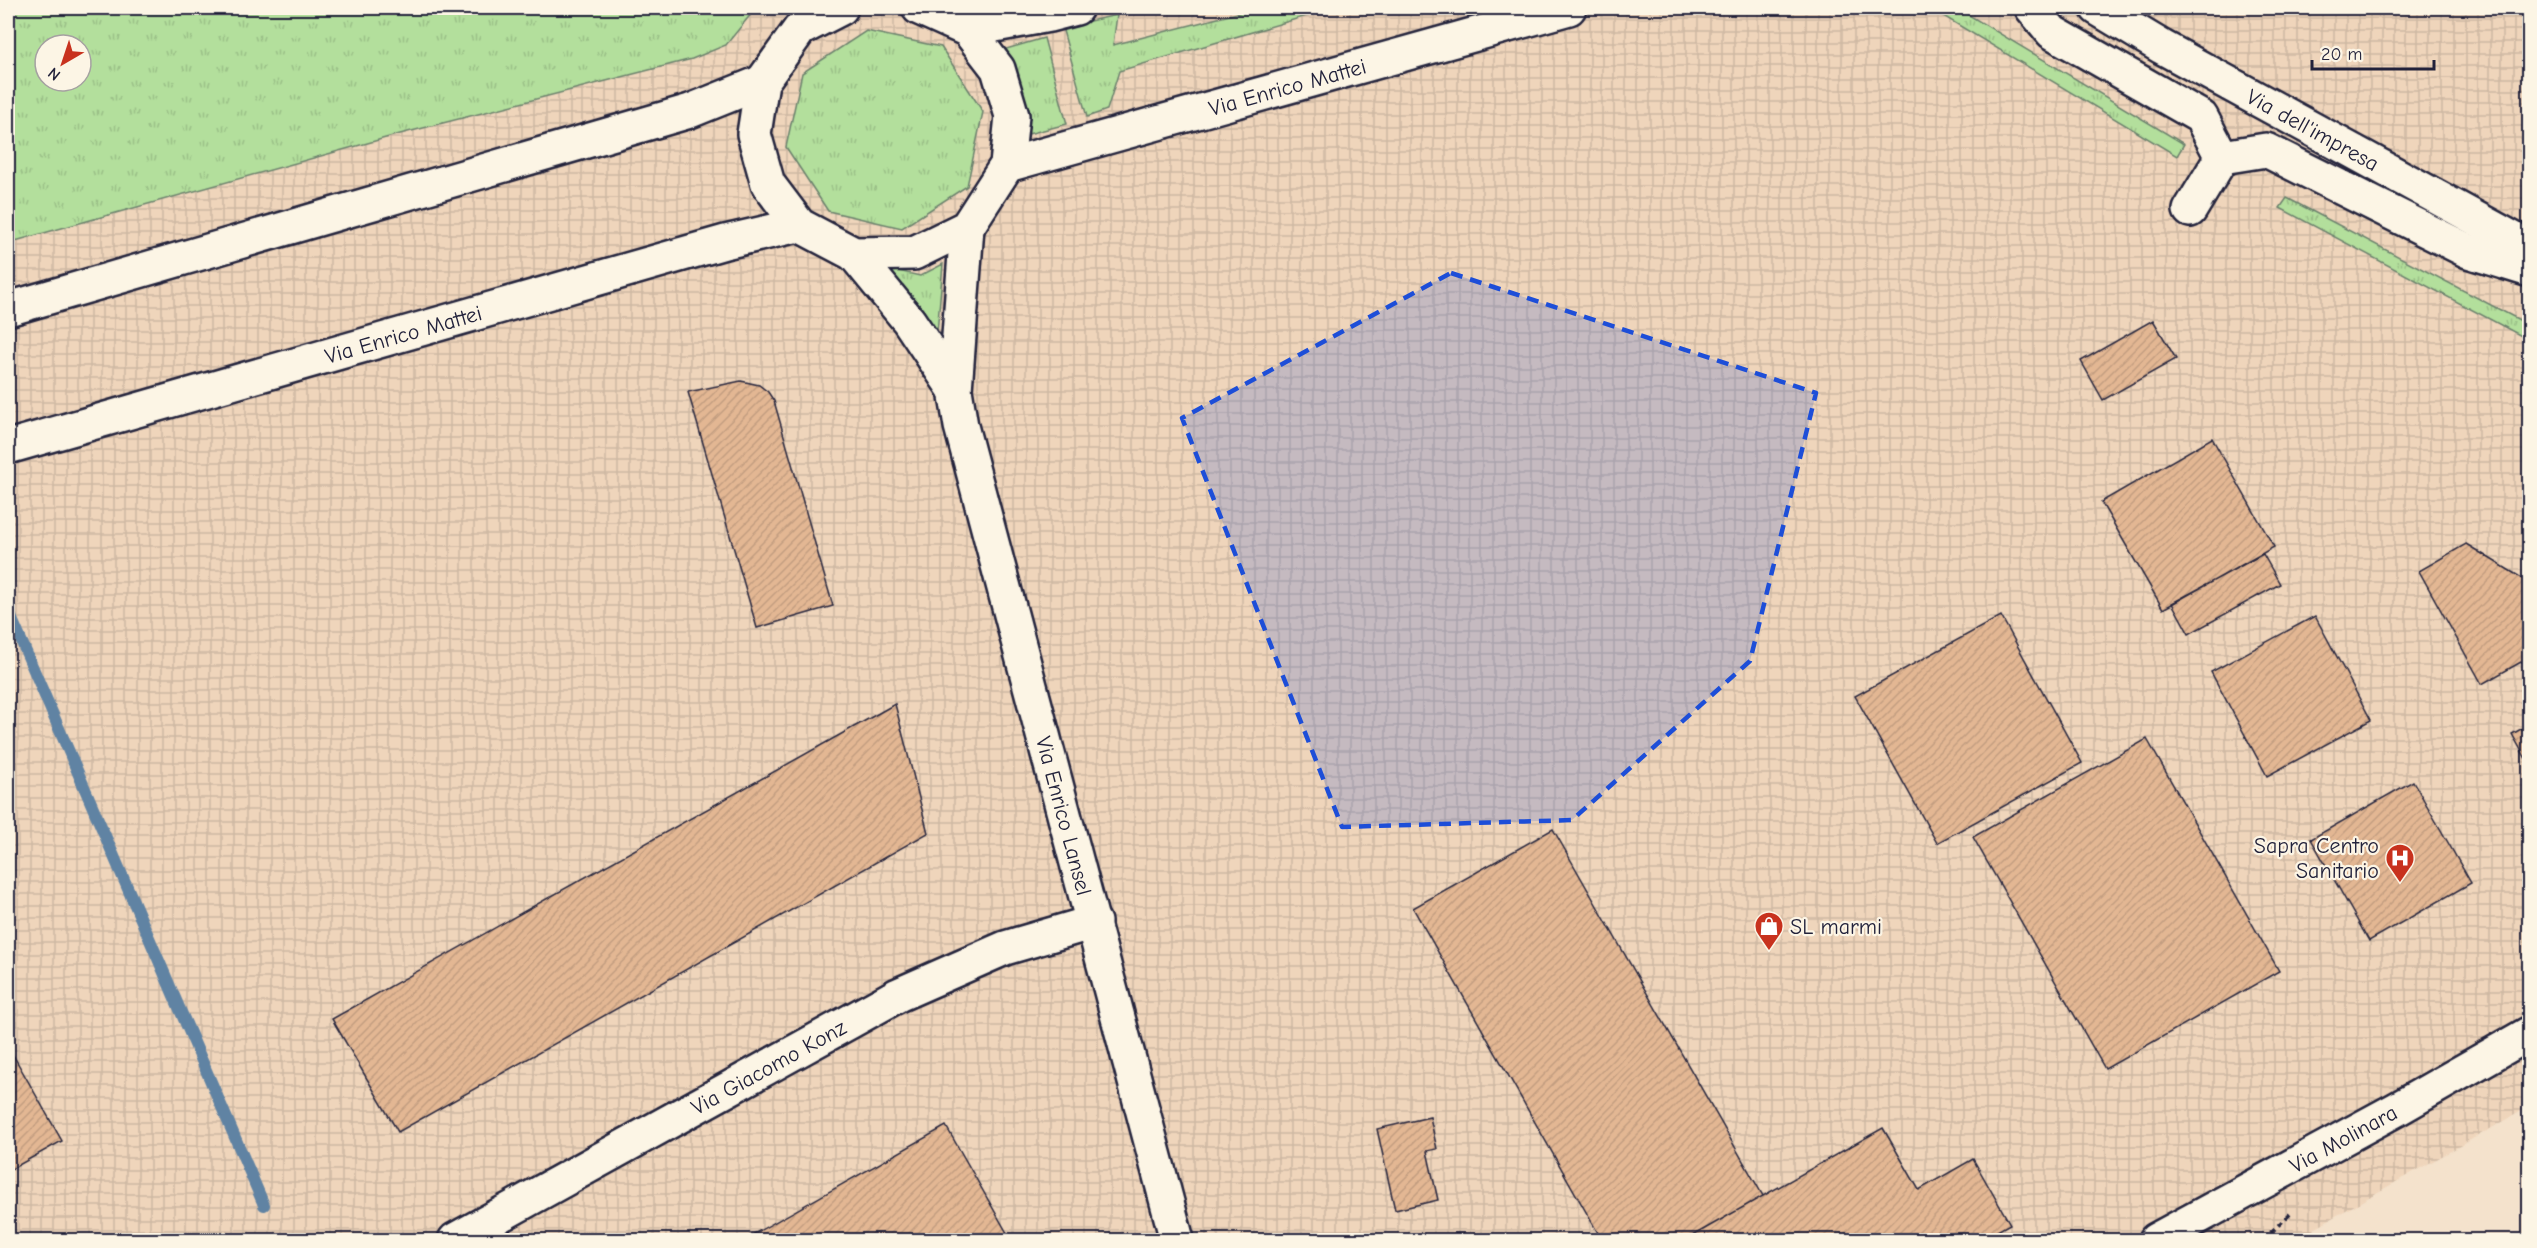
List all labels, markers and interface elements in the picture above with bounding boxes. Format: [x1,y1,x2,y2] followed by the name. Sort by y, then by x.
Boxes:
[33,33,93,93] north arrow
[2312,33,2434,71] scale bar
[2321,44,2362,65] text: 20 m
[1206,53,1369,122] street label: Via Enrico Mattei
[44,64,64,84] text: N
[2242,84,2383,177] street label: Via dell'impresa
[322,300,485,370] street label: Via Enrico Mattei
[1030,734,1097,898] street label: Via Enrico Lansel
[2254,833,2379,884] place label: Sapra Centro Sanitario
[2384,842,2416,884] hospital icon: Sapra Centro Sanitario
[1753,910,1785,952] shop icon: SL marmi
[1790,914,1882,940] place label: SL marmi
[687,1014,851,1121] street label: Via Giacomo Konz
[2285,1099,2402,1179] street label: Via Molinara

